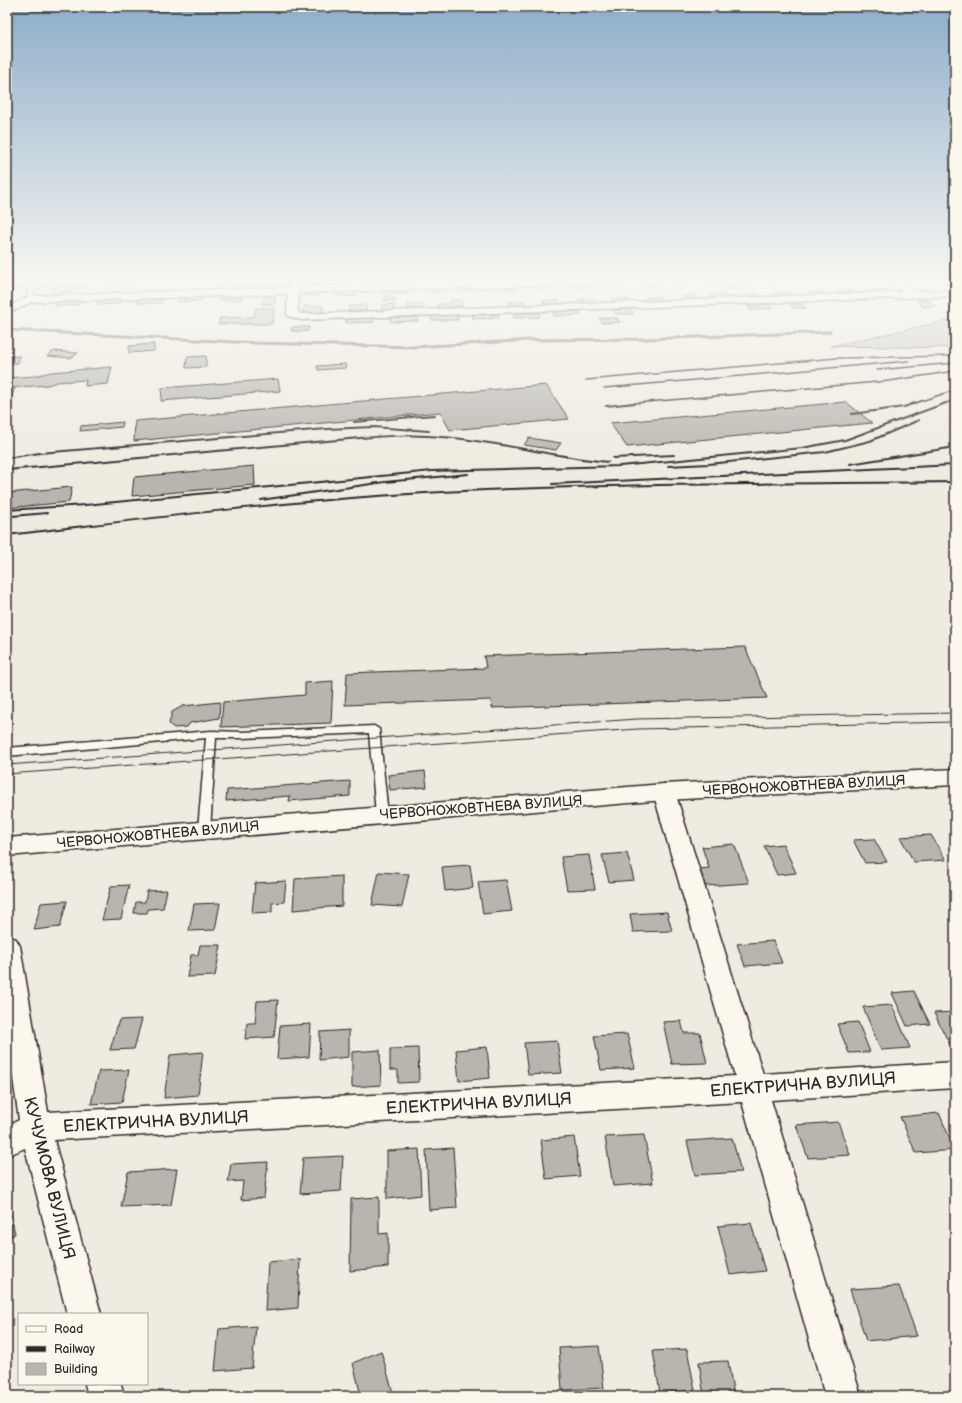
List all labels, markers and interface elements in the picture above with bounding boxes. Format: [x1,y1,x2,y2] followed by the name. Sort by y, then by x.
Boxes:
[702,772,906,799] street label: ЧЕРВОНОЖОВТНЕВА ВУЛИЦЯ
[379,792,583,823] street label: ЧЕРВОНОЖОВТНЕВА ВУЛИЦЯ
[56,817,260,852] street label: ЧЕРВОНОЖОВТНЕВА ВУЛИЦЯ
[710,1069,897,1101] street label: ЕЛЕКТРИЧНА ВУЛИЦЯ
[386,1089,573,1119] street label: ЕЛЕКТРИЧНА ВУЛИЦЯ
[19,1095,79,1262] street label: КУЧУМОВА ВУЛИЦЯ
[63,1107,250,1137] street label: ЕЛЕКТРИЧНА ВУЛИЦЯ
[18,1313,148,1385] legend
[54,1322,83,1337] text: Road
[54,1342,96,1357] text: Railway
[54,1362,98,1377] text: Building

